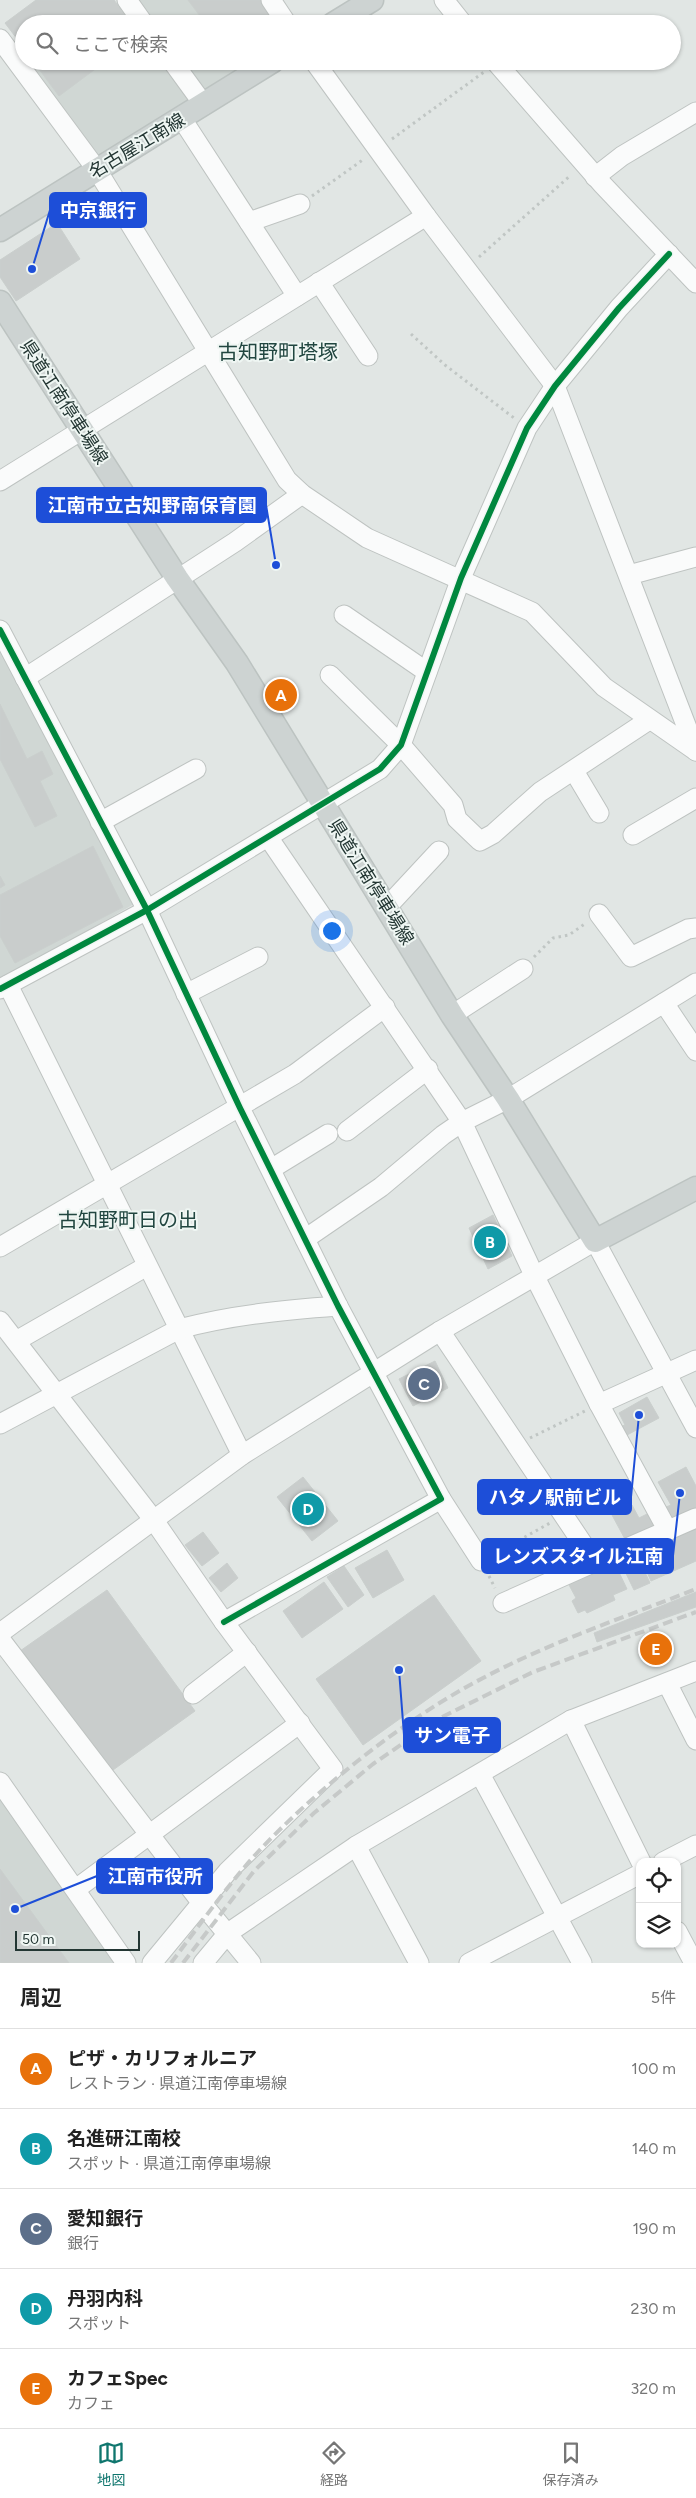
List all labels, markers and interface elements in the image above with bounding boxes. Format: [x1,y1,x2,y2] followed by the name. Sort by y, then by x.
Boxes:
[15,15,681,70] search box
[33,29,61,57] icon: search
[73,33,168,56] text: ここで検索
[85,109,189,183] street label: 名古屋江南線
[50,193,146,227] callout: 中京銀行
[60,199,136,222] text: 中京銀行
[16,336,112,468] street label: 県道江南停車場線
[218,340,338,364] district label: 古知野町塔塚
[37,488,266,522] callout: 江南市立古知野南保育園
[47,494,257,517] text: 江南市立古知野南保育園
[265,676,297,714] pin: A
[324,815,418,949] street label: 県道江南停車場線
[319,918,345,944] your location
[58,1208,198,1232] district label: 古知野町日の出
[474,1223,506,1261] pin: B
[408,1365,440,1403] pin: C
[478,1480,631,1514] callout: ハタノ駅前ビル
[489,1486,621,1509] text: ハタノ駅前ビル
[292,1490,324,1528] pin: D
[482,1539,673,1573] callout: レンズスタイル江南
[493,1545,663,1568] text: レンズスタイル江南
[640,1630,672,1668] pin: E
[404,1718,500,1752] callout: サン電子
[414,1724,490,1747] text: サン電子
[636,1858,681,1948] map controls
[636,1858,681,1903] button: locate
[97,1859,212,1893] callout: 江南市役所
[107,1865,203,1888] text: 江南市役所
[636,1903,681,1948] button: layers
[15,1928,140,1951] scale bar
[22,1931,54,1948] text: 50 m
[20,1985,62,2010] text: 周辺
[651,1988,676,2007] text: 5件
[67,2047,257,2070] text: ピザ・カリフォルニア
[30,2059,42,2078] text: A
[631,2059,676,2078] text: 100 m
[67,2074,287,2093] text: レストラン · 県道江南停車場線
[67,2127,181,2150] text: 名進研江南校
[31,2139,41,2158] text: B
[632,2139,676,2158] text: 140 m
[67,2154,271,2173] text: スポット · 県道江南停車場線
[67,2207,143,2230] text: 愛知銀行
[30,2219,42,2238] text: C
[633,2219,676,2238] text: 190 m
[67,2234,99,2253] text: 銀行
[67,2287,143,2310] text: 丹羽内科
[30,2299,42,2318] text: D
[631,2299,676,2318] text: 230 m
[67,2314,131,2333] text: スポット
[67,2367,168,2390] text: カフェSpec
[31,2379,41,2398] text: E
[631,2379,676,2398] text: 320 m
[67,2394,115,2413] text: カフェ
[97,2439,125,2489] tab: 地図
[320,2439,348,2489] tab: 経路
[543,2439,599,2489] tab: 保存済み

